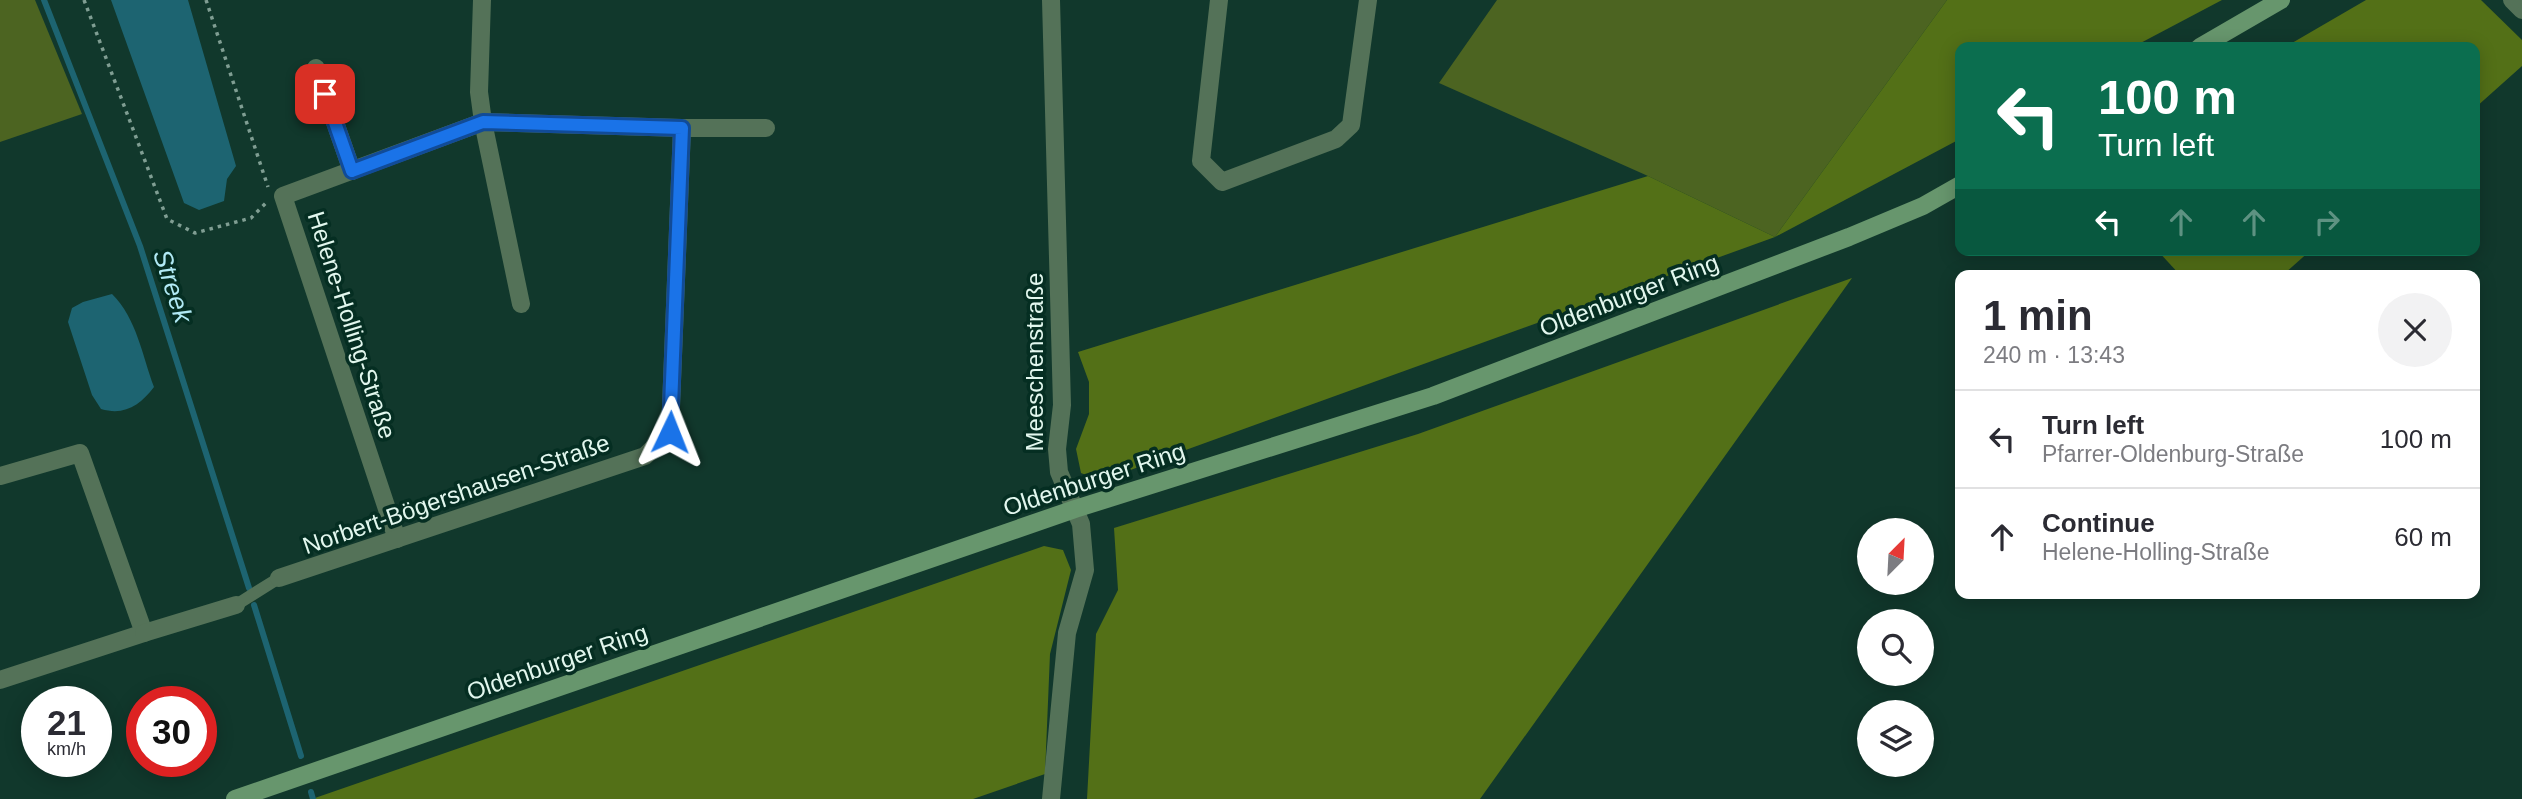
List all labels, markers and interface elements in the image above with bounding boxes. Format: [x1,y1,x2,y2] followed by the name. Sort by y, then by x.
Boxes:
[295,64,355,124] pin
[1983,70,2074,161] icon: left
[2098,70,2237,124] text: 100 m
[306,75,344,113] icon: arrive
[2098,127,2214,163] text: Turn left
[2089,203,2127,241] icon: left
[2162,203,2200,241] icon: ahead
[2235,203,2273,241] icon: ahead
[2308,203,2346,241] icon: right
[302,208,402,442] street label: Helene-Holling-Straße
[147,246,199,328] water label: Streek
[1536,248,1722,342] street label: Oldenburger Ring
[1021,273,1048,451] street label: Meeschenstraße
[1983,292,2093,339] text: 1 min
[2378,293,2452,367] button: close
[1983,342,2125,368] text: 240 m · 13:43
[633,395,707,469] position arrow
[2042,410,2144,440] text: Turn left
[1983,420,2021,458] icon: left
[2380,424,2452,454] text: 100 m
[299,429,613,559] street label: Norbert-Bögershausen-Straße
[1000,437,1188,521] street label: Oldenburger Ring
[2042,441,2304,467] text: Pfarrer-Oldenburg-Straße
[2042,508,2155,538] text: Continue
[1857,518,1934,595] north arrow
[1857,518,1934,777] map controls
[1983,518,2021,556] icon: ahead
[2394,522,2452,552] text: 60 m
[2042,539,2270,565] text: Helene-Holling-Straße
[1857,609,1934,686] button: search
[463,618,651,706] street label: Oldenburger Ring
[126,686,217,777] speed limit sign: 30
[1857,700,1934,777] button: layers
[47,703,86,742] text: 21
[47,739,86,759] text: km/h

